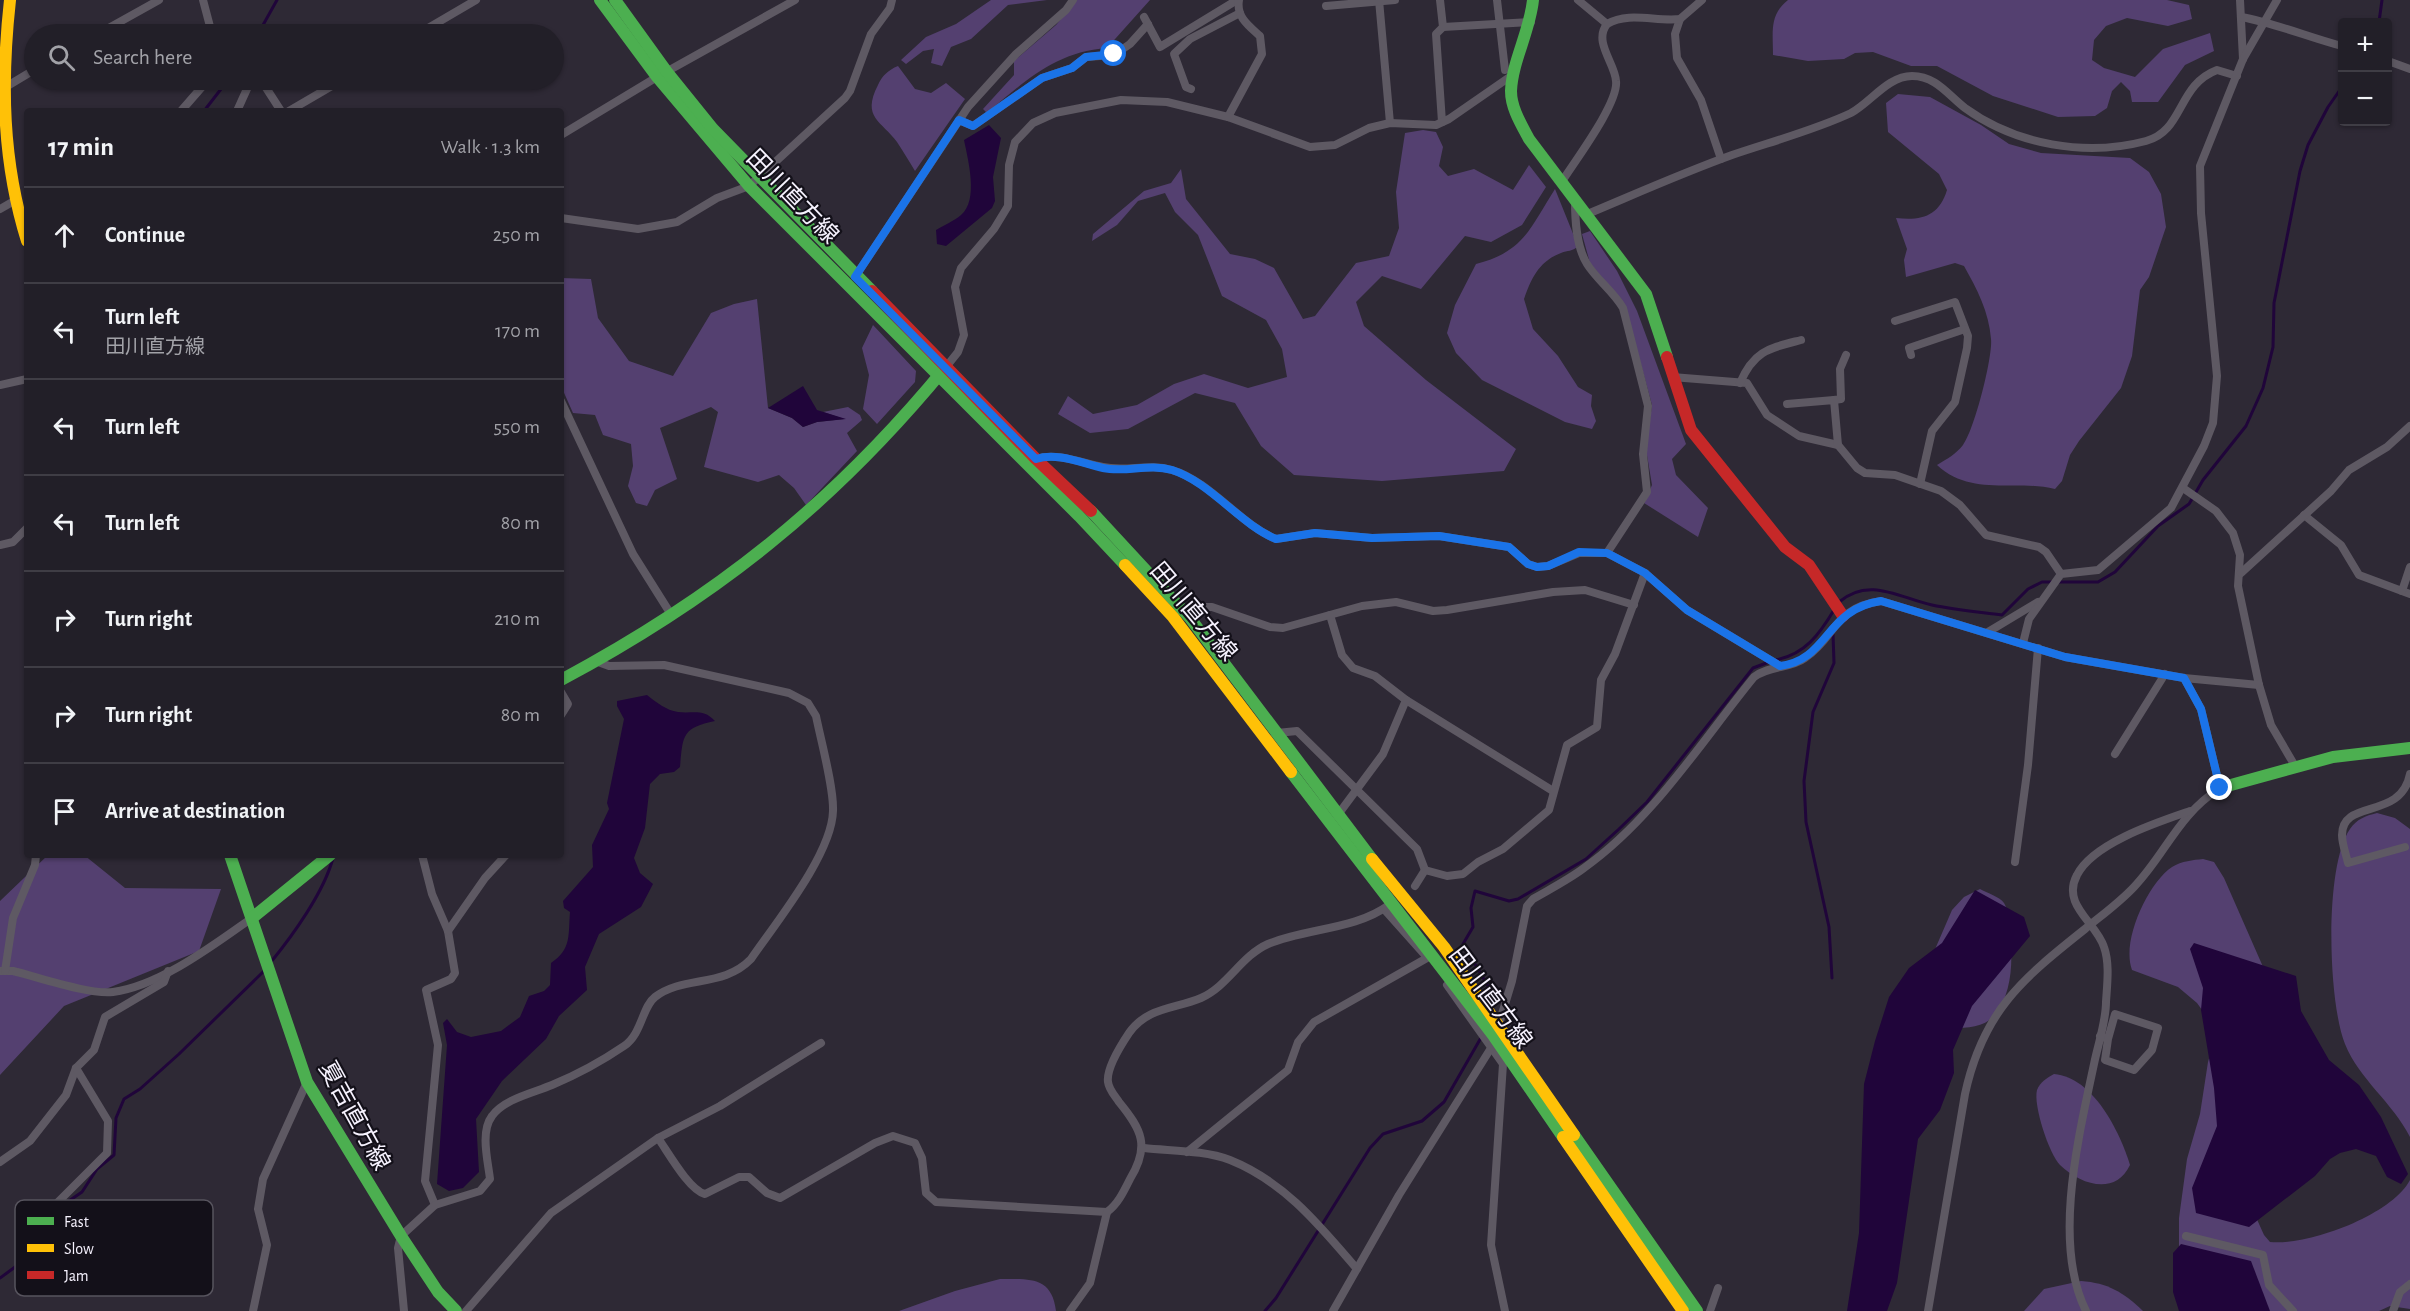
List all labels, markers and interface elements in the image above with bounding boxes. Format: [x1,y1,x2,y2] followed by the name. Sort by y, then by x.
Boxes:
[2338,18,2392,126] map controls
[2338,18,2392,72] button: +
[24,24,564,90] search box
[1100,40,1126,66] route start
[45,41,78,74] icon: search
[93,46,192,68] text: Search here
[2338,72,2392,126] button: −
[48,134,114,160] text: 17 min
[441,137,540,157] text: Walk · 1.3 km
[742,144,844,248] street label: 田川直方線
[48,219,81,252] icon: ahead
[105,224,185,246] text: Continue
[493,225,540,245] text: 250 m
[105,306,179,328] text: Turn left
[48,315,81,348] icon: left
[495,321,540,341] text: 170 m
[105,337,205,357] text: 田川直方線
[48,411,81,444] icon: left
[105,416,179,438] text: Turn left
[493,417,540,437] text: 550 m
[48,507,81,540] icon: left
[105,512,179,534] text: Turn left
[501,513,540,533] text: 80 m
[1145,557,1242,666] street label: 田川直方線
[48,603,81,636] icon: right
[105,608,192,630] text: Turn right
[494,609,540,629] text: 210 m
[48,699,81,732] icon: right
[105,704,192,726] text: Turn right
[501,705,540,725] text: 80 m
[2206,774,2232,800] route end
[48,795,81,828] icon: arrive
[105,800,285,822] text: Arrive at destination
[1444,942,1537,1053] street label: 田川直方線
[314,1057,395,1174] street label: 夏吉直方線
[15,1200,213,1296] legend
[64,1214,89,1230] text: Fast
[64,1241,94,1257] text: Slow
[64,1268,89,1284] text: Jam

